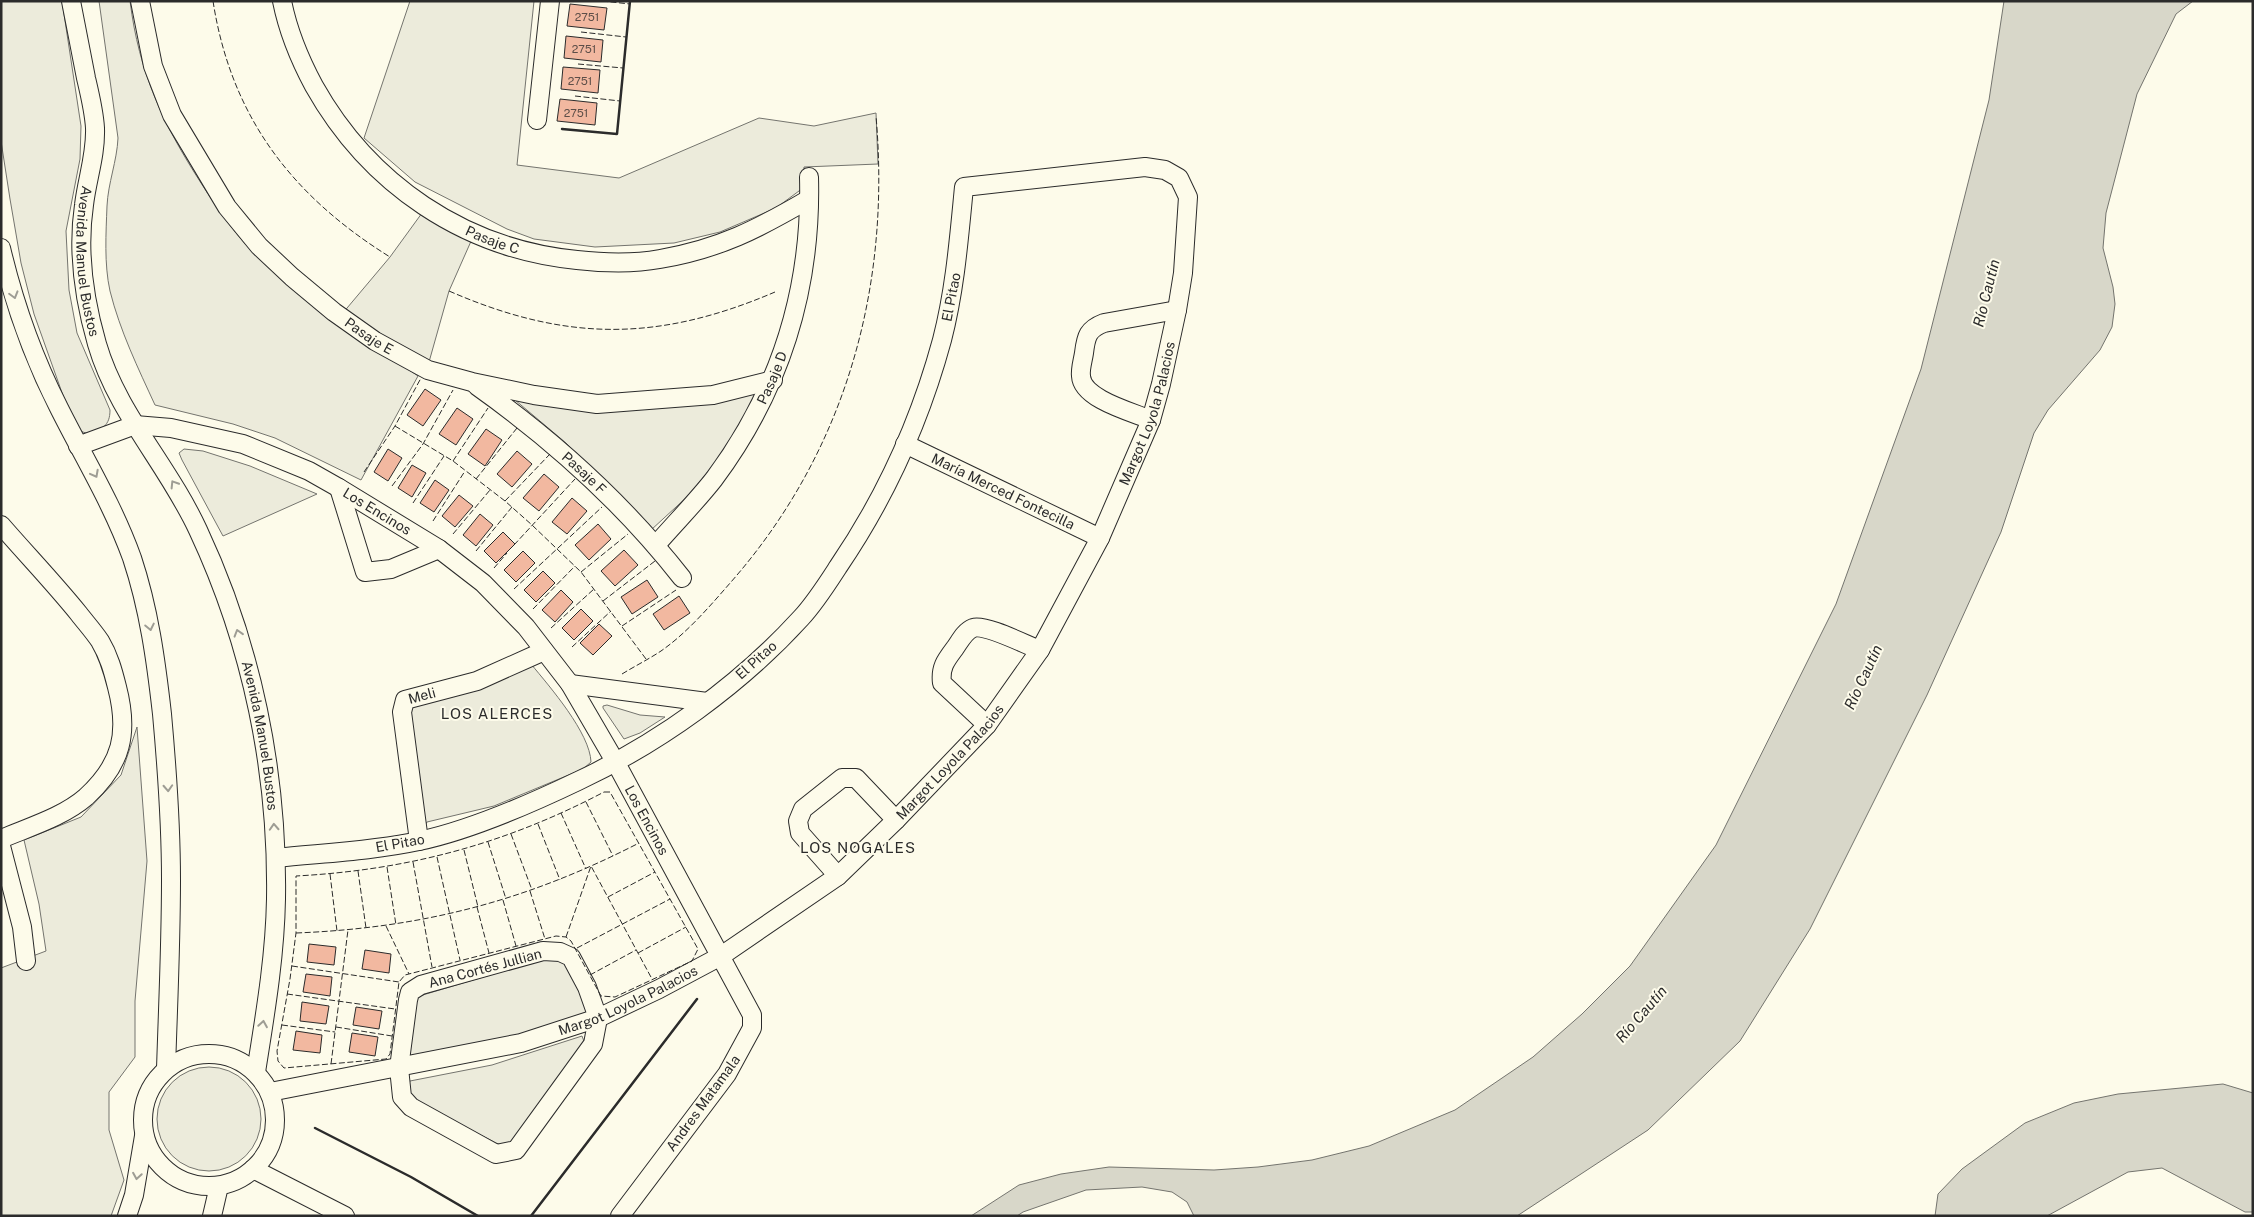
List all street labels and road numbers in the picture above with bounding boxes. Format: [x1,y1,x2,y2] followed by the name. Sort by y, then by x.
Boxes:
[73,185,103,338] street label: Avenida Manuel Bustos
[463,222,521,257] street label: Pasaje C
[938,271,964,323] street label: El Pitao
[342,314,396,358] street label: Pasaje E
[1116,340,1178,488] street label: Margot Loyola Palacios
[754,349,790,407] street label: Pasaje D
[559,448,610,497] street label: Pasaje F
[929,450,1077,533] street label: María Merced Fontecilla
[340,484,414,538] street label: Los Encinos
[732,637,780,683] street label: El Pitao
[239,659,281,811] street label: Avenida Manuel Bustos
[406,684,437,707] street label: Meli
[893,702,1007,823] street label: Margot Loyola Palacios
[622,782,672,858] street label: Los Encinos
[374,831,426,855] street label: El Pitao
[427,945,543,991] street label: Ana Cortés Jullian
[556,962,700,1038] street label: Margot Loyola Palacios
[663,1052,743,1154] street label: Andres Matamala

